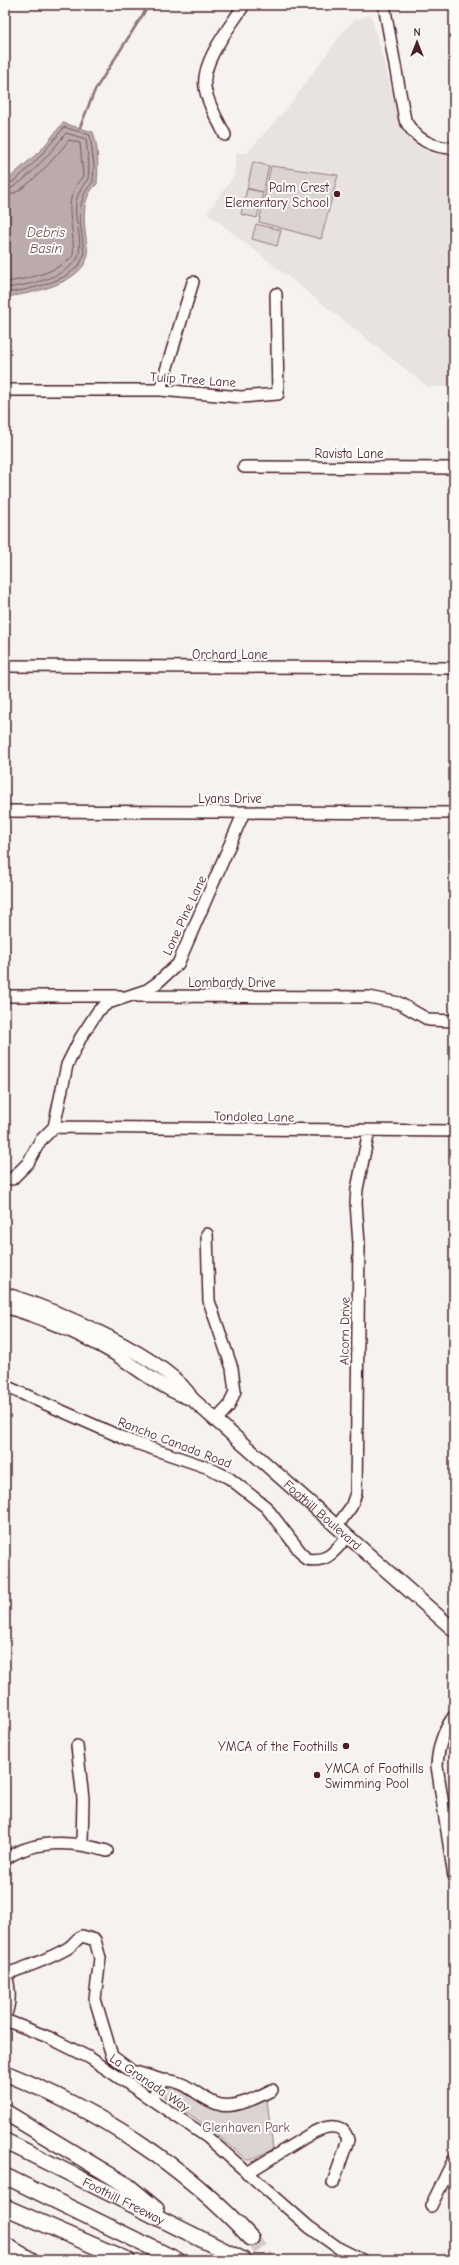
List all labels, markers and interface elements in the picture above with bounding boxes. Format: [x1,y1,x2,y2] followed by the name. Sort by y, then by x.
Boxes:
[397,22,437,62] north arrow
[413,26,421,39] text: N
[225,180,330,210] place label: Palm Crest Elementary School
[332,189,342,199] marker: Palm Crest Elementary School
[27,224,65,257] water label: Debris Basin
[149,369,237,390] street label: Tulip Tree Lane
[314,446,384,461] street label: Ravista Lane
[192,647,268,662] street label: Orchard Lane
[198,791,262,806] street label: Lyans Drive
[159,873,210,957] street label: Lone Pine Lane
[188,975,276,990] street label: Lombardy Drive
[214,1108,295,1125] street label: Tondolea Lane
[336,1296,353,1365] street label: Alcorn Drive
[116,1414,234,1471] street label: Rancho Canada Road
[281,1477,365,1553] street label: Foothill Boulevard
[218,1739,338,1754] place label: YMCA of the Foothills
[341,1741,351,1751] marker: YMCA of the Foothills
[325,1761,423,1791] place label: YMCA of Foothills Swimming Pool
[312,1770,322,1780] marker: YMCA of Foothills Swimming Pool
[107,2050,193,2115] street label: La Granada Way
[202,2120,291,2135] park label: Glenhaven Park
[80,2174,167,2228] street label: Foothill Freeway

